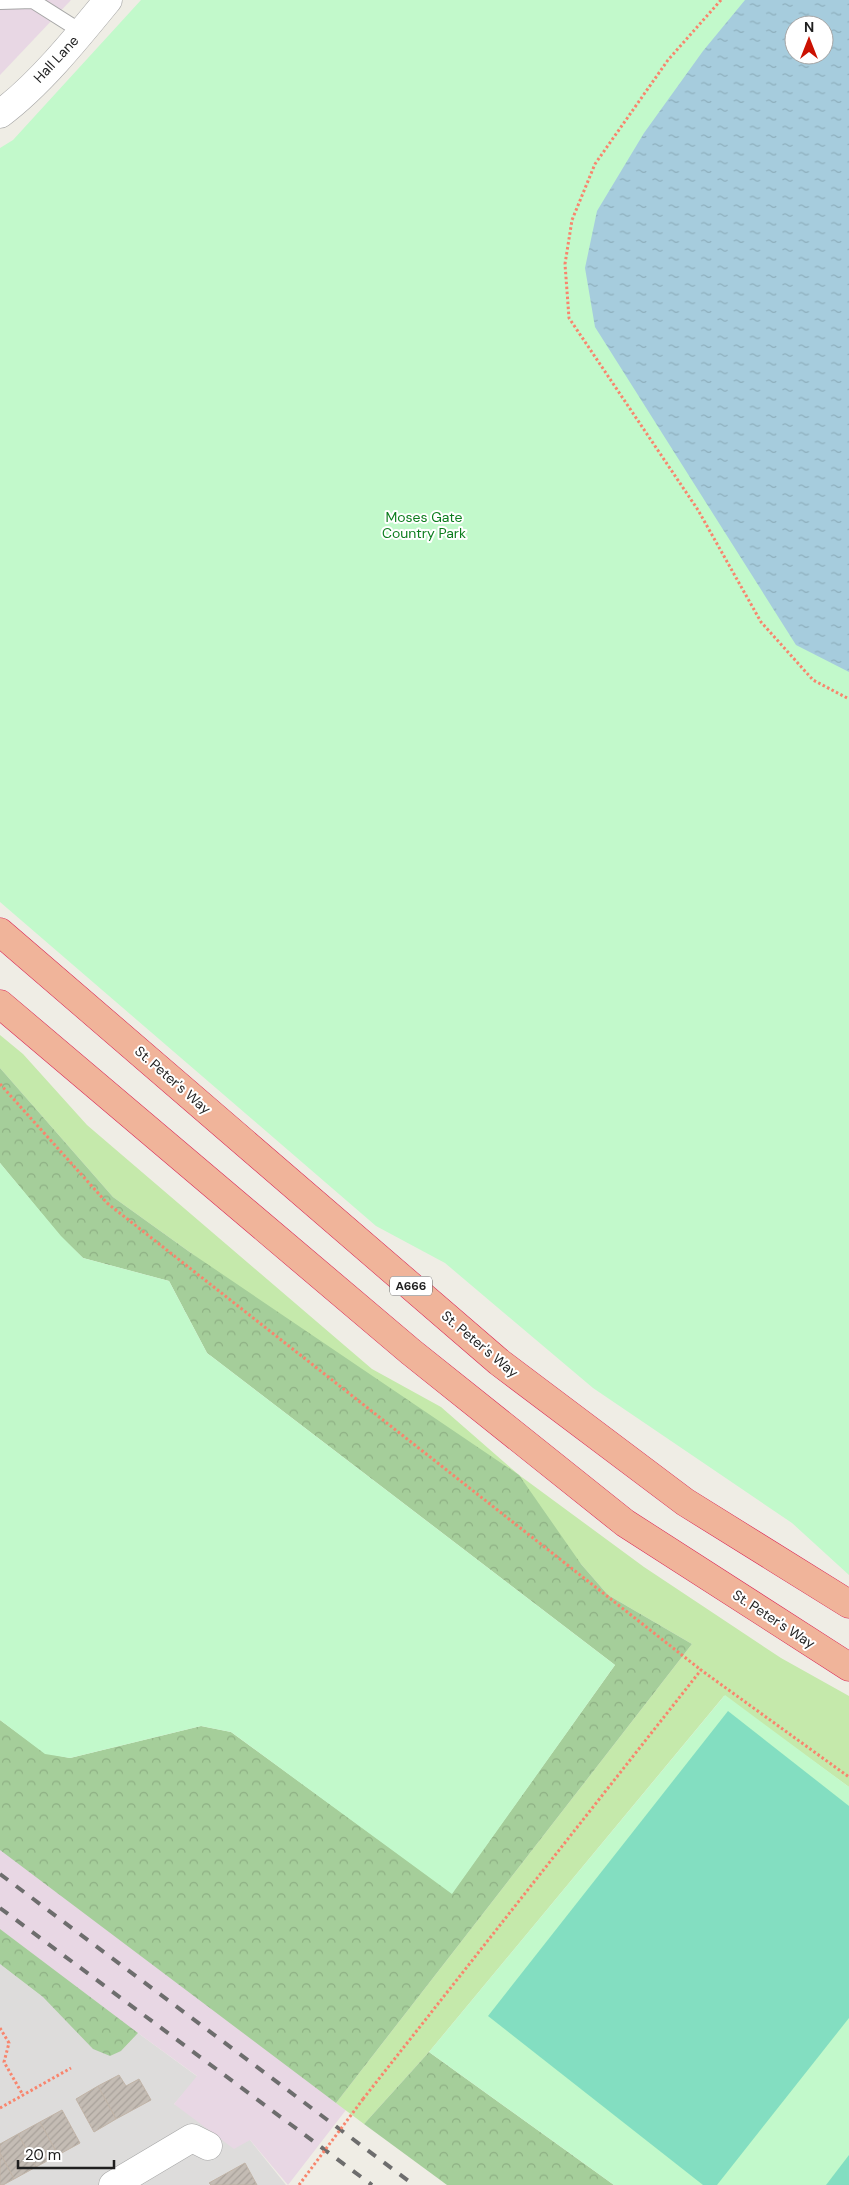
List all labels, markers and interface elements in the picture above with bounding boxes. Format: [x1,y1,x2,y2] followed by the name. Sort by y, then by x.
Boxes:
[784,15,834,65] north arrow
[804,18,814,36] text: N
[30,32,82,86] street label: Hall Lane
[382,508,466,542] park label: Moses Gate Country Park
[131,1042,215,1118] street label: St. Peter's Way
[390,1276,432,1295] road number: A666
[438,1307,522,1382] street label: St. Peter's Way
[729,1586,819,1653] street label: St. Peter's Way
[18,2138,114,2170] scale bar
[25,2145,61,2165] text: 20 m

